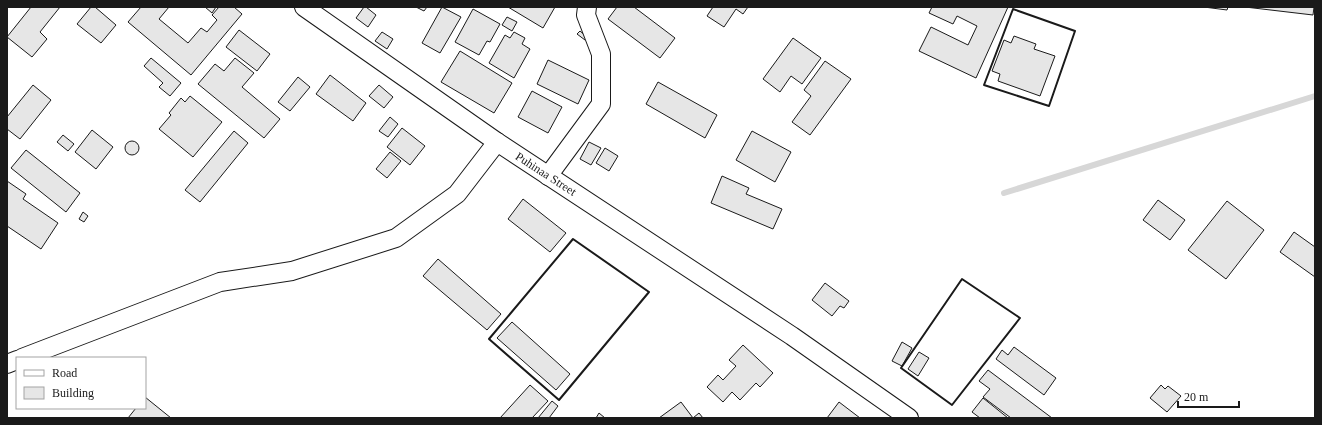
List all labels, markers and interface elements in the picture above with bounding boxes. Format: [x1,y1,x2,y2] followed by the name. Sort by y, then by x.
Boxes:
[513,149,580,199] street label: Puhinaa Street
[16,357,146,409] legend
[52,366,77,380] text: Road
[1178,383,1239,409] scale bar
[52,386,94,400] text: Building
[1184,390,1209,404] text: 20 m

